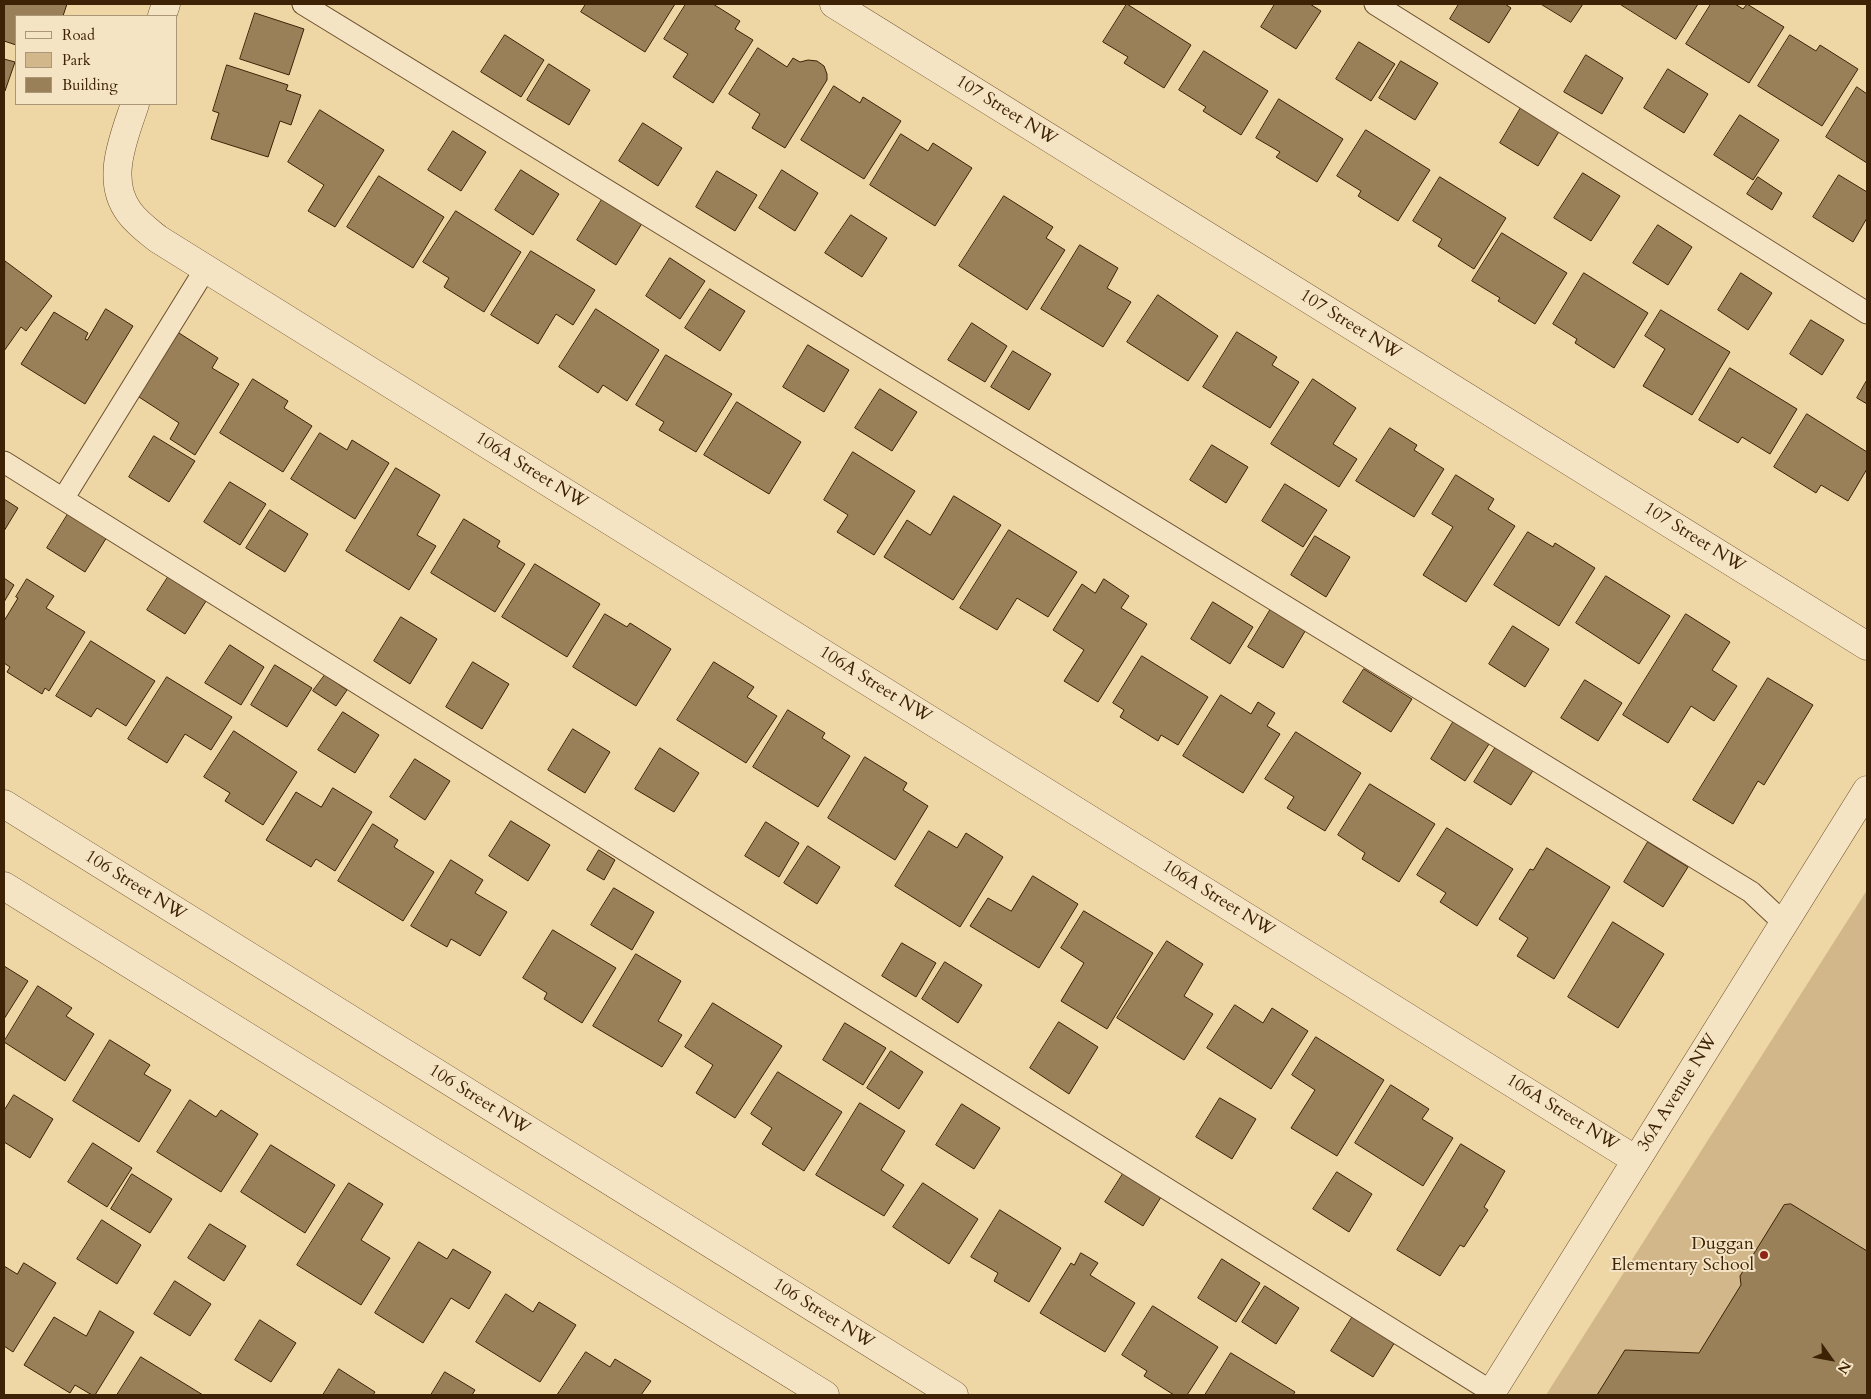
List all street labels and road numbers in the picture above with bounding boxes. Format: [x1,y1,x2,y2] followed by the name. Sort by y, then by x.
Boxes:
[951,71,1061,151] street label: 107 Street NW
[1295,285,1405,365] street label: 107 Street NW
[471,428,591,514] street label: 106A Street NW
[1639,498,1749,578] street label: 107 Street NW
[815,642,935,728] street label: 106A Street NW
[80,846,190,926] street label: 106 Street NW
[1158,856,1278,942] street label: 106A Street NW
[1633,1030,1723,1156] street label: 36A Avenue NW
[424,1060,534,1140] street label: 106 Street NW
[1502,1070,1622,1156] street label: 106A Street NW
[768,1274,878,1354] street label: 106 Street NW

